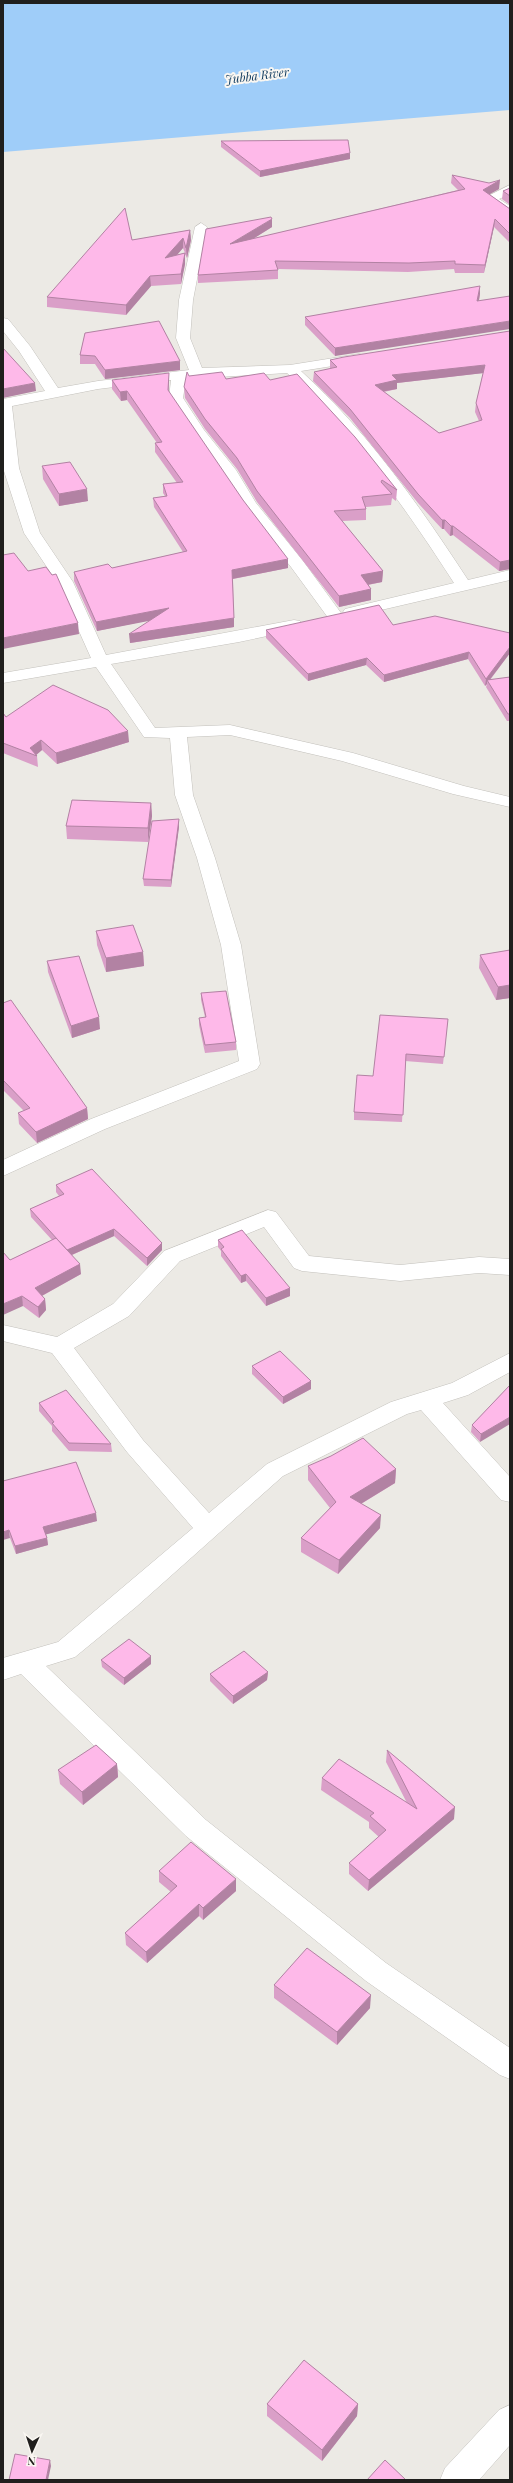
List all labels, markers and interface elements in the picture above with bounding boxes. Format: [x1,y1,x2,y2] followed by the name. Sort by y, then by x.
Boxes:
[224,63,291,87] water label: Jubba River
[12,2431,52,2471] north arrow
[27,2454,36,2469] text: N

